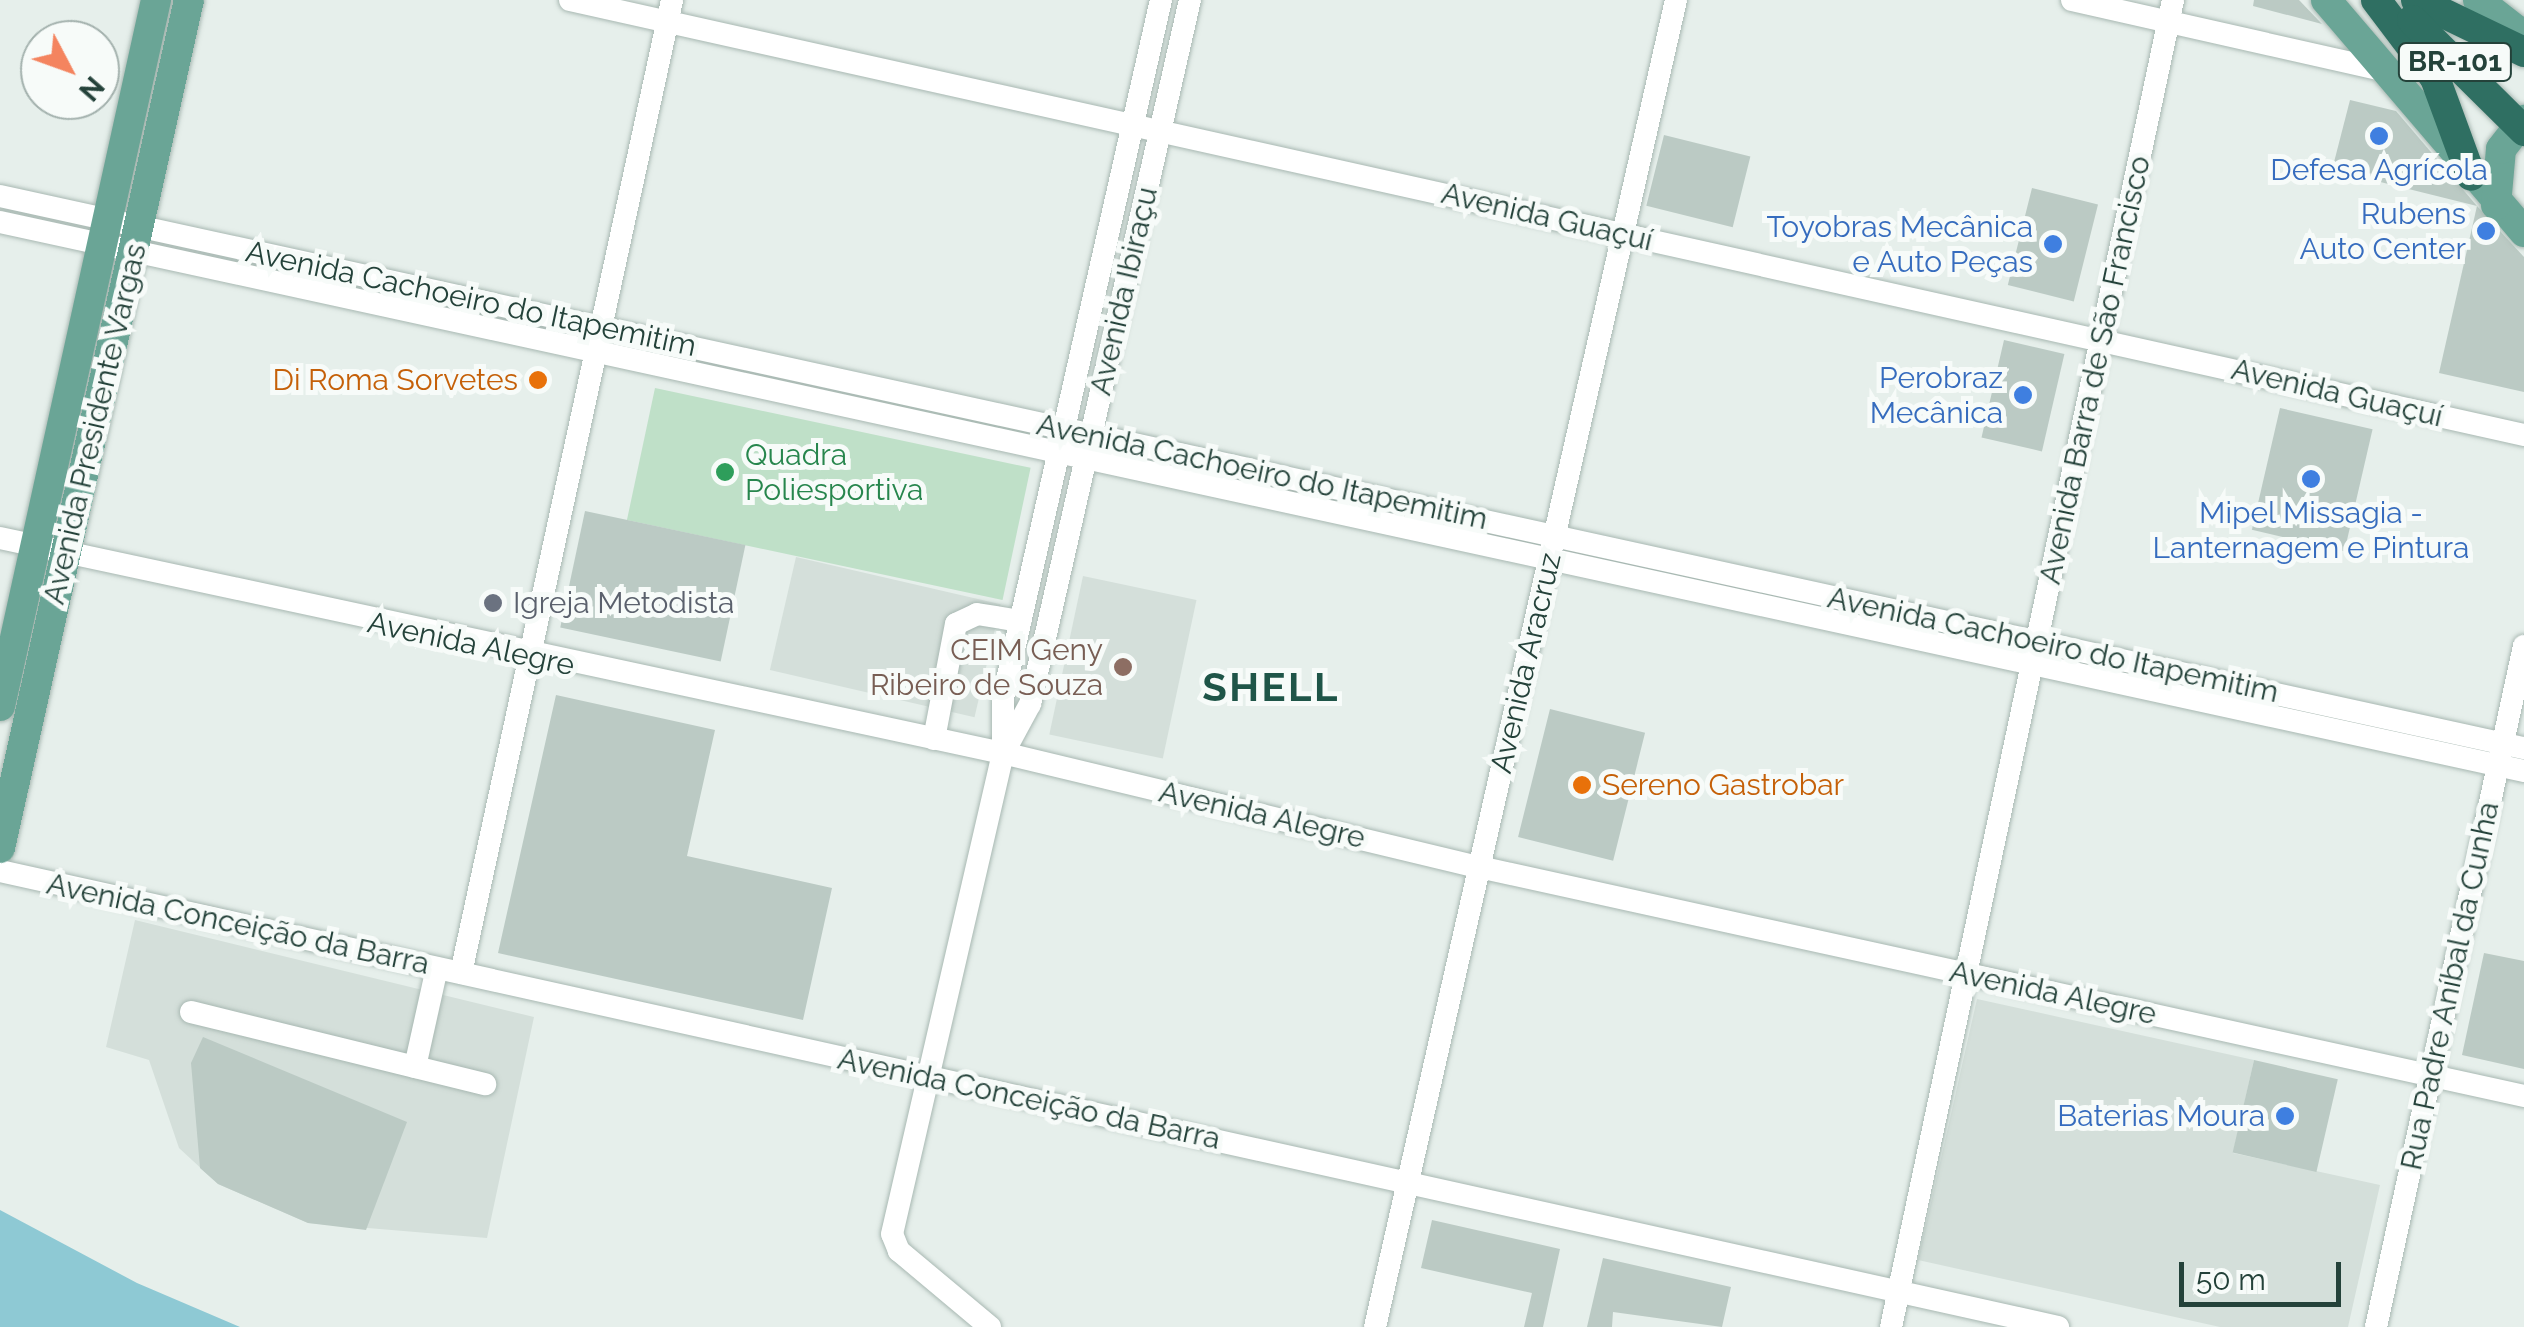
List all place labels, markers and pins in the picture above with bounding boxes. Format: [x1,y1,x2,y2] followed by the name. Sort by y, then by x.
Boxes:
[2368,125,2390,147] marker: Defesa Agrícola
[2270,152,2488,188] place label: Defesa Agrícola
[2299,196,2466,266] place label: Rubens Auto Center
[1766,209,2033,280] place label: Toyobras Mecânica e Auto Peças
[2475,220,2497,242] marker: Rubens Auto Center
[2042,233,2064,255] marker: Toyobras Mecânica e Auto Peças
[1870,360,2003,430] place label: Perobraz Mecânica
[272,362,518,398] place label: Di Roma Sorvetes
[527,369,549,391] marker: Di Roma Sorvetes
[2012,384,2034,406] marker: Perobraz Mecânica
[745,437,923,508] place label: Quadra Poliesportiva
[714,461,736,483] marker: Quadra Poliesportiva
[2300,468,2322,490] marker: Mipel Missagia - Lanternagem e Pintura
[2153,495,2469,566] place label: Mipel Missagia - Lanternagem e Pintura
[513,585,734,621] place label: Igreja Metodista
[482,592,504,614] marker: Igreja Metodista
[870,632,1103,702] place label: CEIM Geny Ribeiro de Souza
[1112,656,1134,678] marker: CEIM Geny Ribeiro de Souza
[1602,767,1844,803] place label: Sereno Gastrobar
[1571,774,1593,796] marker: Sereno Gastrobar
[2057,1098,2265,1134] place label: Baterias Moura
[2274,1105,2296,1127] marker: Baterias Moura

